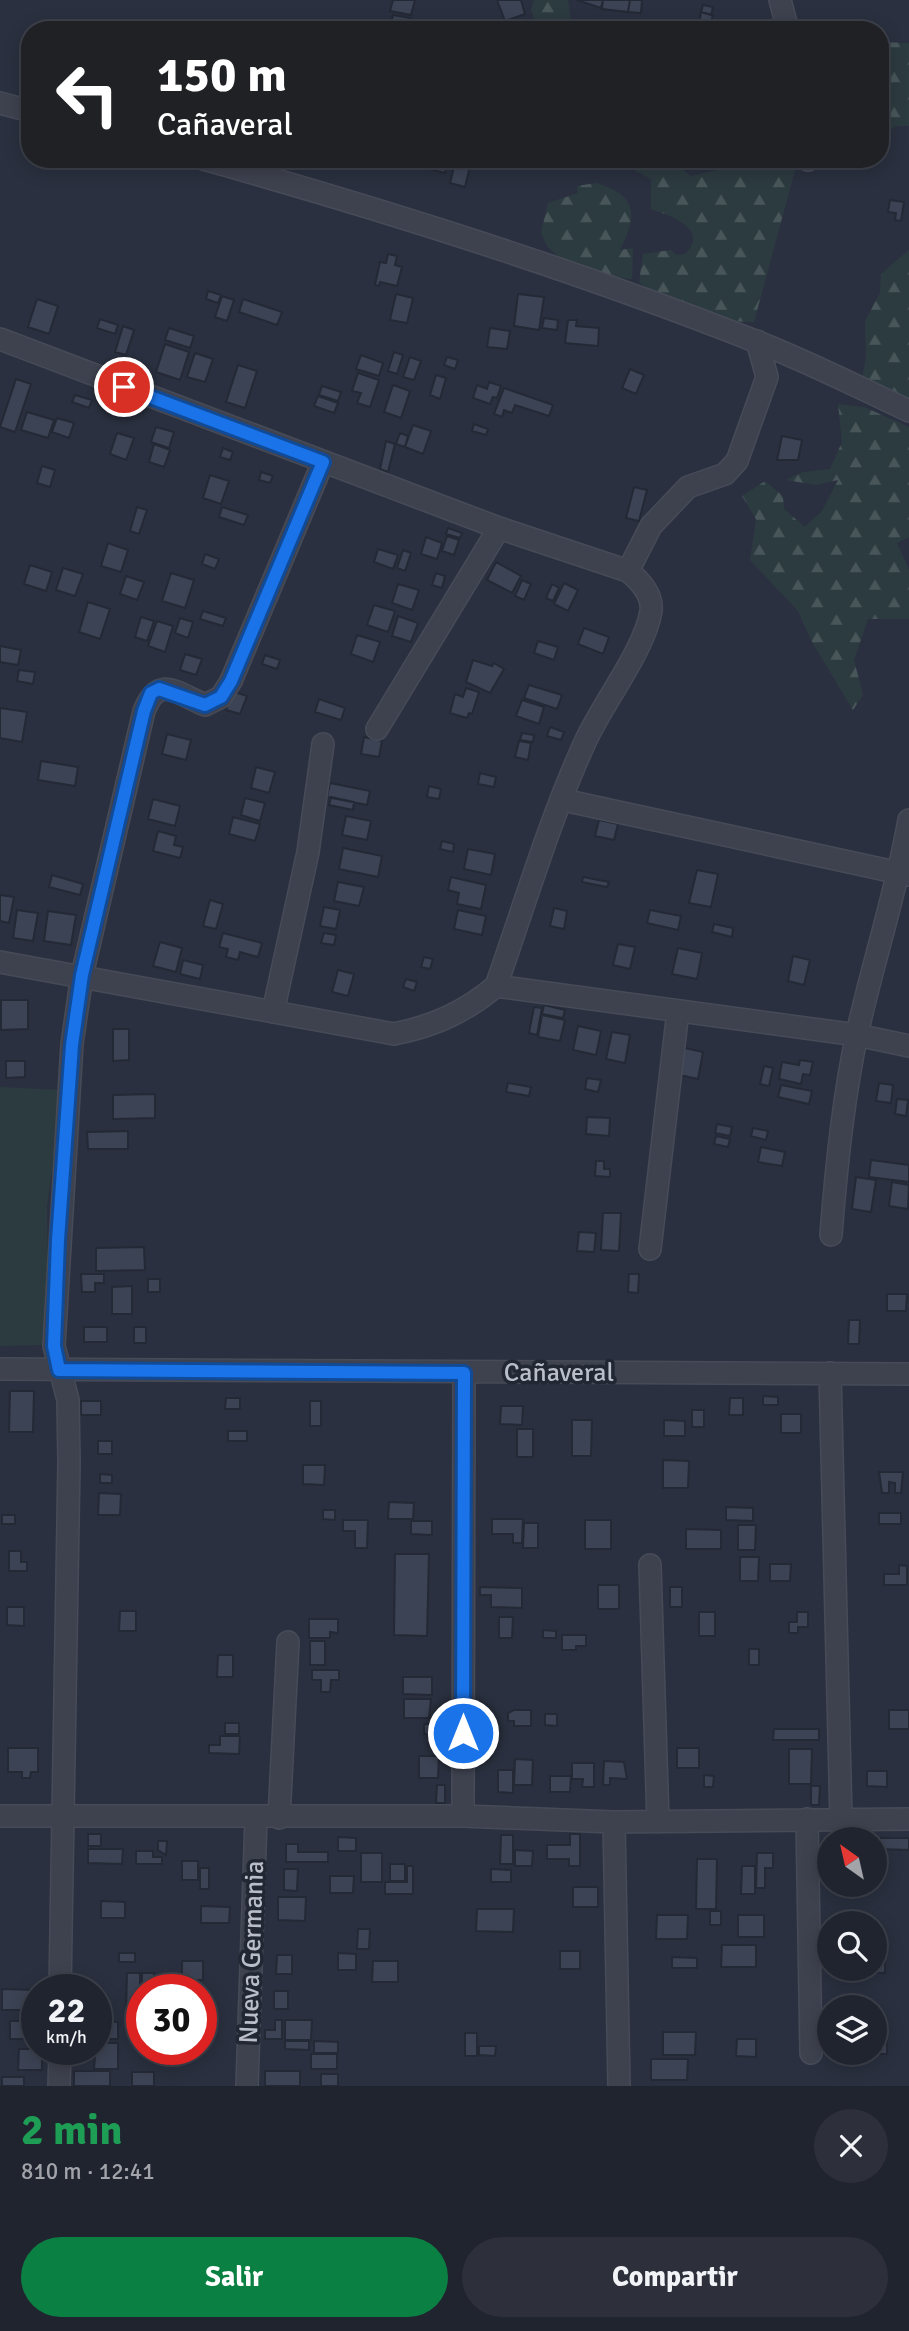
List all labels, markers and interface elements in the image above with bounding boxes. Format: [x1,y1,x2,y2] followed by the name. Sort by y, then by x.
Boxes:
[157,45,287,105] text: 150 m
[42,49,133,140] icon: left
[157,105,293,144] text: Cañaveral
[94,357,154,417] pin
[105,368,143,406] icon: arrive
[504,1357,614,1389] street label: Cañaveral
[426,1696,500,1770] position arrow
[817,1827,887,1897] north arrow
[817,1827,887,2065] map controls
[233,1860,271,2044] street label: Nueva Germania
[817,1911,887,1981] button: search
[126,1974,217,2065] speed limit sign: 30
[48,1989,85,2032] text: 22
[817,1995,887,2065] button: layers
[46,2026,87,2048] text: km/h
[21,2105,122,2156] text: 2 min
[814,2109,888,2183] button: close
[21,2157,155,2186] text: 810 m · 12:41
[21,2237,448,2317] button: Salir
[462,2237,888,2317] button: Compartir

